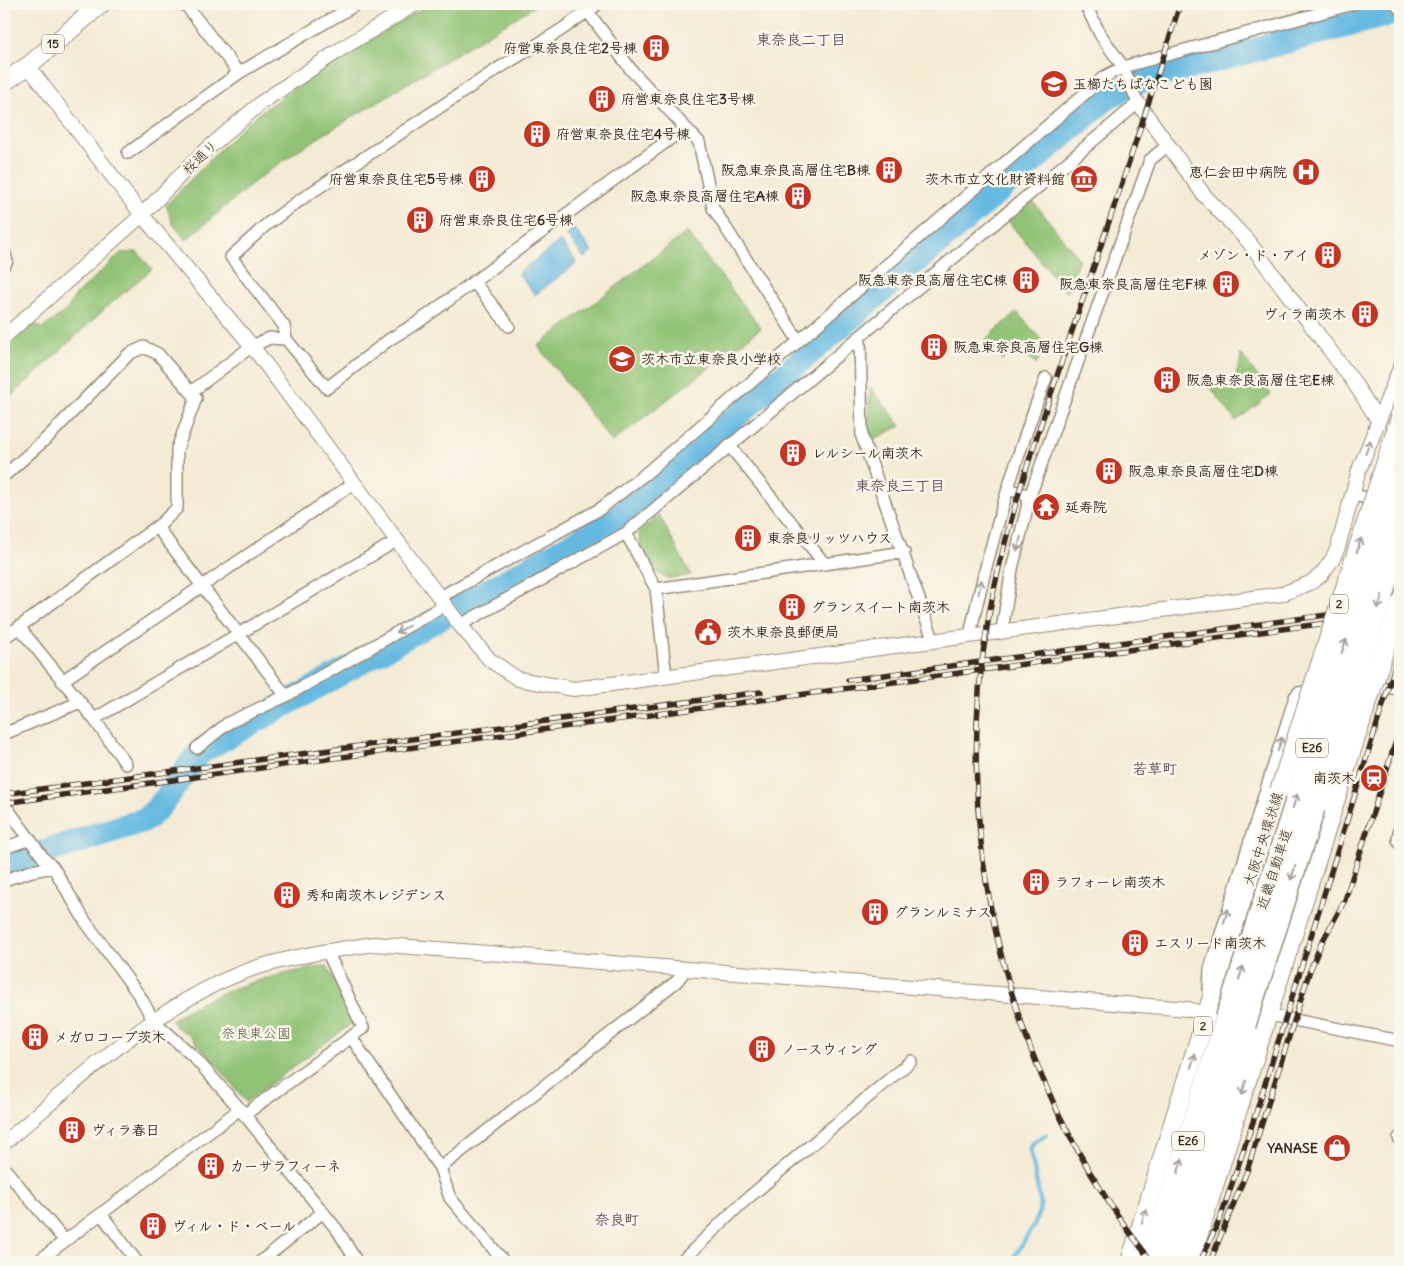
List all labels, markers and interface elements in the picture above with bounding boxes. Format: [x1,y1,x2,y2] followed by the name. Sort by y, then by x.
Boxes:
[756,30,846,49] district label: 東奈良二丁目
[641,33,671,63] building icon: 府営東奈良住宅2号棟
[42,34,64,54] road number: 15
[503,39,638,57] place label: 府営東奈良住宅2号棟
[1039,69,1069,99] school or university icon: 玉櫛たちばなこども園
[1073,75,1213,93] place label: 玉櫛たちばなこども園
[587,84,617,114] building icon: 府営東奈良住宅3号棟
[621,90,756,108] place label: 府営東奈良住宅3号棟
[522,119,552,149] building icon: 府営東奈良住宅4号棟
[556,125,691,143] place label: 府営東奈良住宅4号棟
[179,136,221,178] street label: 桜通り
[874,155,904,185] building icon: 阪急東奈良高層住宅B棟
[1291,157,1321,187] hospital icon: 恵仁会田中病院
[721,161,871,179] place label: 阪急東奈良高層住宅B棟
[1189,163,1287,181] place label: 恵仁会田中病院
[467,164,497,194] building icon: 府営東奈良住宅5号棟
[1069,164,1099,194] museum icon: 茨木市立文化財資料館
[329,170,464,188] place label: 府営東奈良住宅5号棟
[925,170,1065,188] place label: 茨木市立文化財資料館
[783,181,813,211] building icon: 阪急東奈良高層住宅A棟
[630,187,780,205] place label: 阪急東奈良高層住宅A棟
[405,205,435,235] building icon: 府営東奈良住宅6号棟
[439,211,574,229] place label: 府営東奈良住宅6号棟
[1313,240,1343,270] building icon: メゾン・ド・アイ
[1198,246,1309,264] place label: メゾン・ド・アイ
[1011,265,1041,295] building icon: 阪急東奈良高層住宅C棟
[1211,269,1241,299] building icon: 阪急東奈良高層住宅F棟
[858,271,1008,289] place label: 阪急東奈良高層住宅C棟
[1059,275,1208,293] place label: 阪急東奈良高層住宅F棟
[1350,299,1380,329] building icon: ヴィラ南茨木
[1263,305,1346,323] place label: ヴィラ南茨木
[919,332,949,362] building icon: 阪急東奈良高層住宅G棟
[953,338,1104,356] place label: 阪急東奈良高層住宅G棟
[607,344,637,374] school or university icon: 茨木市立東奈良小学校
[641,350,781,368] place label: 茨木市立東奈良小学校
[1152,365,1182,395] building icon: 阪急東奈良高層住宅E棟
[1186,371,1335,389] place label: 阪急東奈良高層住宅E棟
[778,438,808,468] building icon: レルシール南茨木
[1364,440,1373,456] one-way arrow
[812,444,923,462] place label: レルシール南茨木
[1094,456,1124,486] building icon: 阪急東奈良高層住宅D棟
[1128,462,1279,480] place label: 阪急東奈良高層住宅D棟
[855,476,945,495] district label: 東奈良三丁目
[1031,492,1061,522] temple icon: 延寿院
[1065,498,1107,516] place label: 延寿院
[733,523,763,553] building icon: 東奈良リッツハウス
[767,529,892,547] place label: 東奈良リッツハウス
[1013,535,1023,551] one-way arrow
[1354,537,1364,553] one-way arrow
[976,579,985,595] one-way arrow
[777,592,807,622] building icon: グランスイート南茨木
[1330,594,1348,614] road number: 2
[1375,594,1384,609] one-way arrow
[811,598,950,616] place label: グランスイート南茨木
[693,617,723,647] public building icon: 茨木東奈良郵便局
[727,623,839,641] place label: 茨木東奈良郵便局
[396,624,410,634] one-way arrow
[1340,639,1350,655] one-way arrow
[1275,736,1285,752] one-way arrow
[1296,738,1328,758] road number: E26
[1132,759,1178,778] district label: 若草町
[1359,763,1389,793] station icon: 南茨木
[1313,769,1355,787] place label: 南茨木
[1239,790,1287,888] street label: 大阪中央環状線
[1291,794,1301,810] one-way arrow
[1252,826,1296,912] street label: 近畿自動車道
[1288,865,1298,881] one-way arrow
[1021,867,1051,897] building icon: ラフォーレ南茨木
[1055,873,1165,891] place label: ラフォーレ南茨木
[272,880,302,910] building icon: 秀和南茨木レジデンス
[306,886,446,904] place label: 秀和南茨木レジデンス
[860,897,890,927] building icon: グランルミナス
[894,903,991,921] place label: グランルミナス
[1222,908,1232,924] one-way arrow
[1120,928,1150,958] building icon: エスリード南茨木
[1154,934,1266,952] place label: エスリード南茨木
[1237,966,1246,981] one-way arrow
[1194,1016,1212,1036] road number: 2
[20,1022,50,1052] building icon: メガロコープ茨木
[221,1024,291,1042] park label: 奈良東公園
[54,1028,165,1046] place label: メガロコープ茨木
[747,1034,777,1064] building icon: ノースウィング
[781,1040,877,1058] place label: ノースウィング
[1188,1053,1198,1069] one-way arrow
[1238,1079,1248,1095] one-way arrow
[57,1115,87,1145] building icon: ヴィラ春日
[91,1121,160,1139] place label: ヴィラ春日
[1172,1132,1204,1150] road number: E26
[1322,1133,1352,1163] shop icon: YANASE
[1266,1139,1318,1157] place label: YANASE
[196,1151,226,1181] building icon: カーサラフィーネ
[230,1157,341,1175] place label: カーサラフィーネ
[1176,1158,1186,1174] one-way arrow
[1140,1208,1150,1224] one-way arrow
[594,1210,640,1229] district label: 奈良町
[138,1211,168,1241] building icon: ヴィル・ド・ベール
[172,1217,296,1235] place label: ヴィル・ド・ベール

